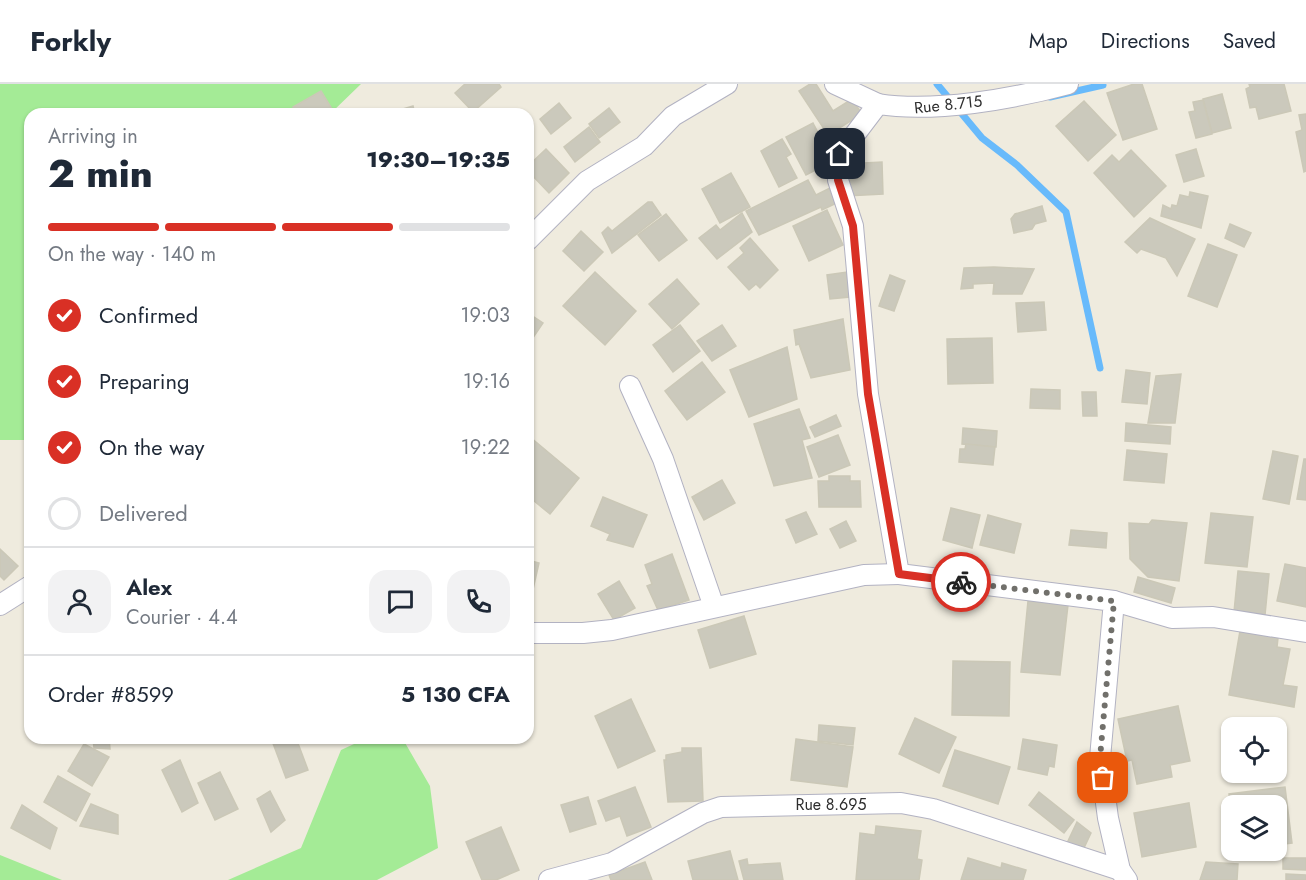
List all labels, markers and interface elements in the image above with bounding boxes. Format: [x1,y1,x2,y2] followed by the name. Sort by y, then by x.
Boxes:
[30,21,111,62] text: Forkly
[1029,26,1068,56] text: Map
[1101,26,1190,56] text: Directions
[1223,26,1276,56] text: Saved
[913,89,983,120] street label: Rue 8.715
[48,122,138,151] text: Arriving in
[814,128,865,179] pin
[823,137,856,170] icon: home
[366,143,510,175] text: 19:30–19:35
[48,145,153,202] text: 2 min
[48,240,216,269] text: On the way · 140 m
[48,299,81,332] icon: check
[99,299,198,331] text: Confirmed
[461,301,510,330] text: 19:03
[48,365,81,398] icon: check
[99,365,190,397] text: Preparing
[463,367,510,396] text: 19:16
[48,431,81,464] icon: check
[99,431,204,463] text: On the way
[461,433,510,462] text: 19:22
[99,497,188,529] text: Delivered
[931,552,991,612] courier
[945,566,978,599] icon: bike
[48,570,111,633] button: person
[369,570,432,633] button: chat
[447,570,510,633] button: phone
[126,571,172,603] text: Alex
[126,603,238,632] text: Courier · 4.4
[48,678,174,710] text: Order #8599
[401,678,510,710] text: 5 130 CFA
[1221,717,1287,861] map controls
[1221,717,1287,783] button: locate
[1077,752,1128,803] pin
[1086,761,1119,794] icon: bag
[795,793,867,816] street label: Rue 8.695
[1221,795,1287,861] button: layers

